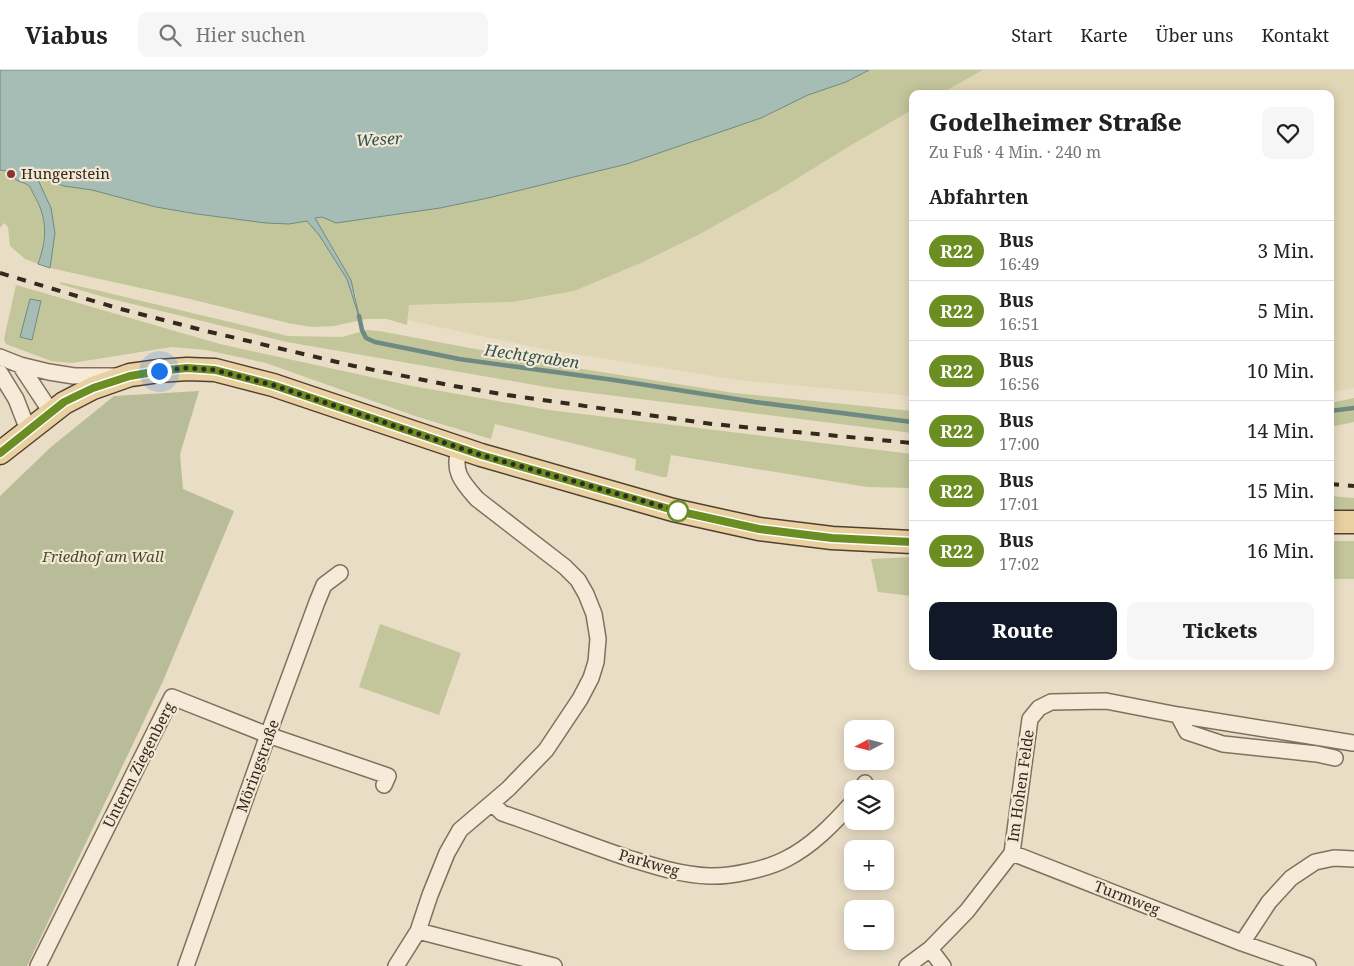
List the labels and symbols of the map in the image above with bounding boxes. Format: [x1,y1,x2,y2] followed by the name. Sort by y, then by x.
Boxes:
[355,127,403,151] water label: Weser
[21,163,110,183] place label: Hungerstein
[5,168,17,180] marker: Hungerstein
[482,338,581,374] water label: Hechtgraben
[147,359,172,384] your location
[667,500,689,522] unlabelled marker
[41,546,164,566] park label: Friedhof am Wall
[98,698,179,831] street label: Unterm Ziegenberg
[231,717,283,815] street label: Möringstraße
[844,720,894,770] north arrow
[1002,728,1038,843] street label: Im Hohen Felde
[617,844,682,880] street label: Parkweg
[1092,875,1163,919] street label: Turmweg

